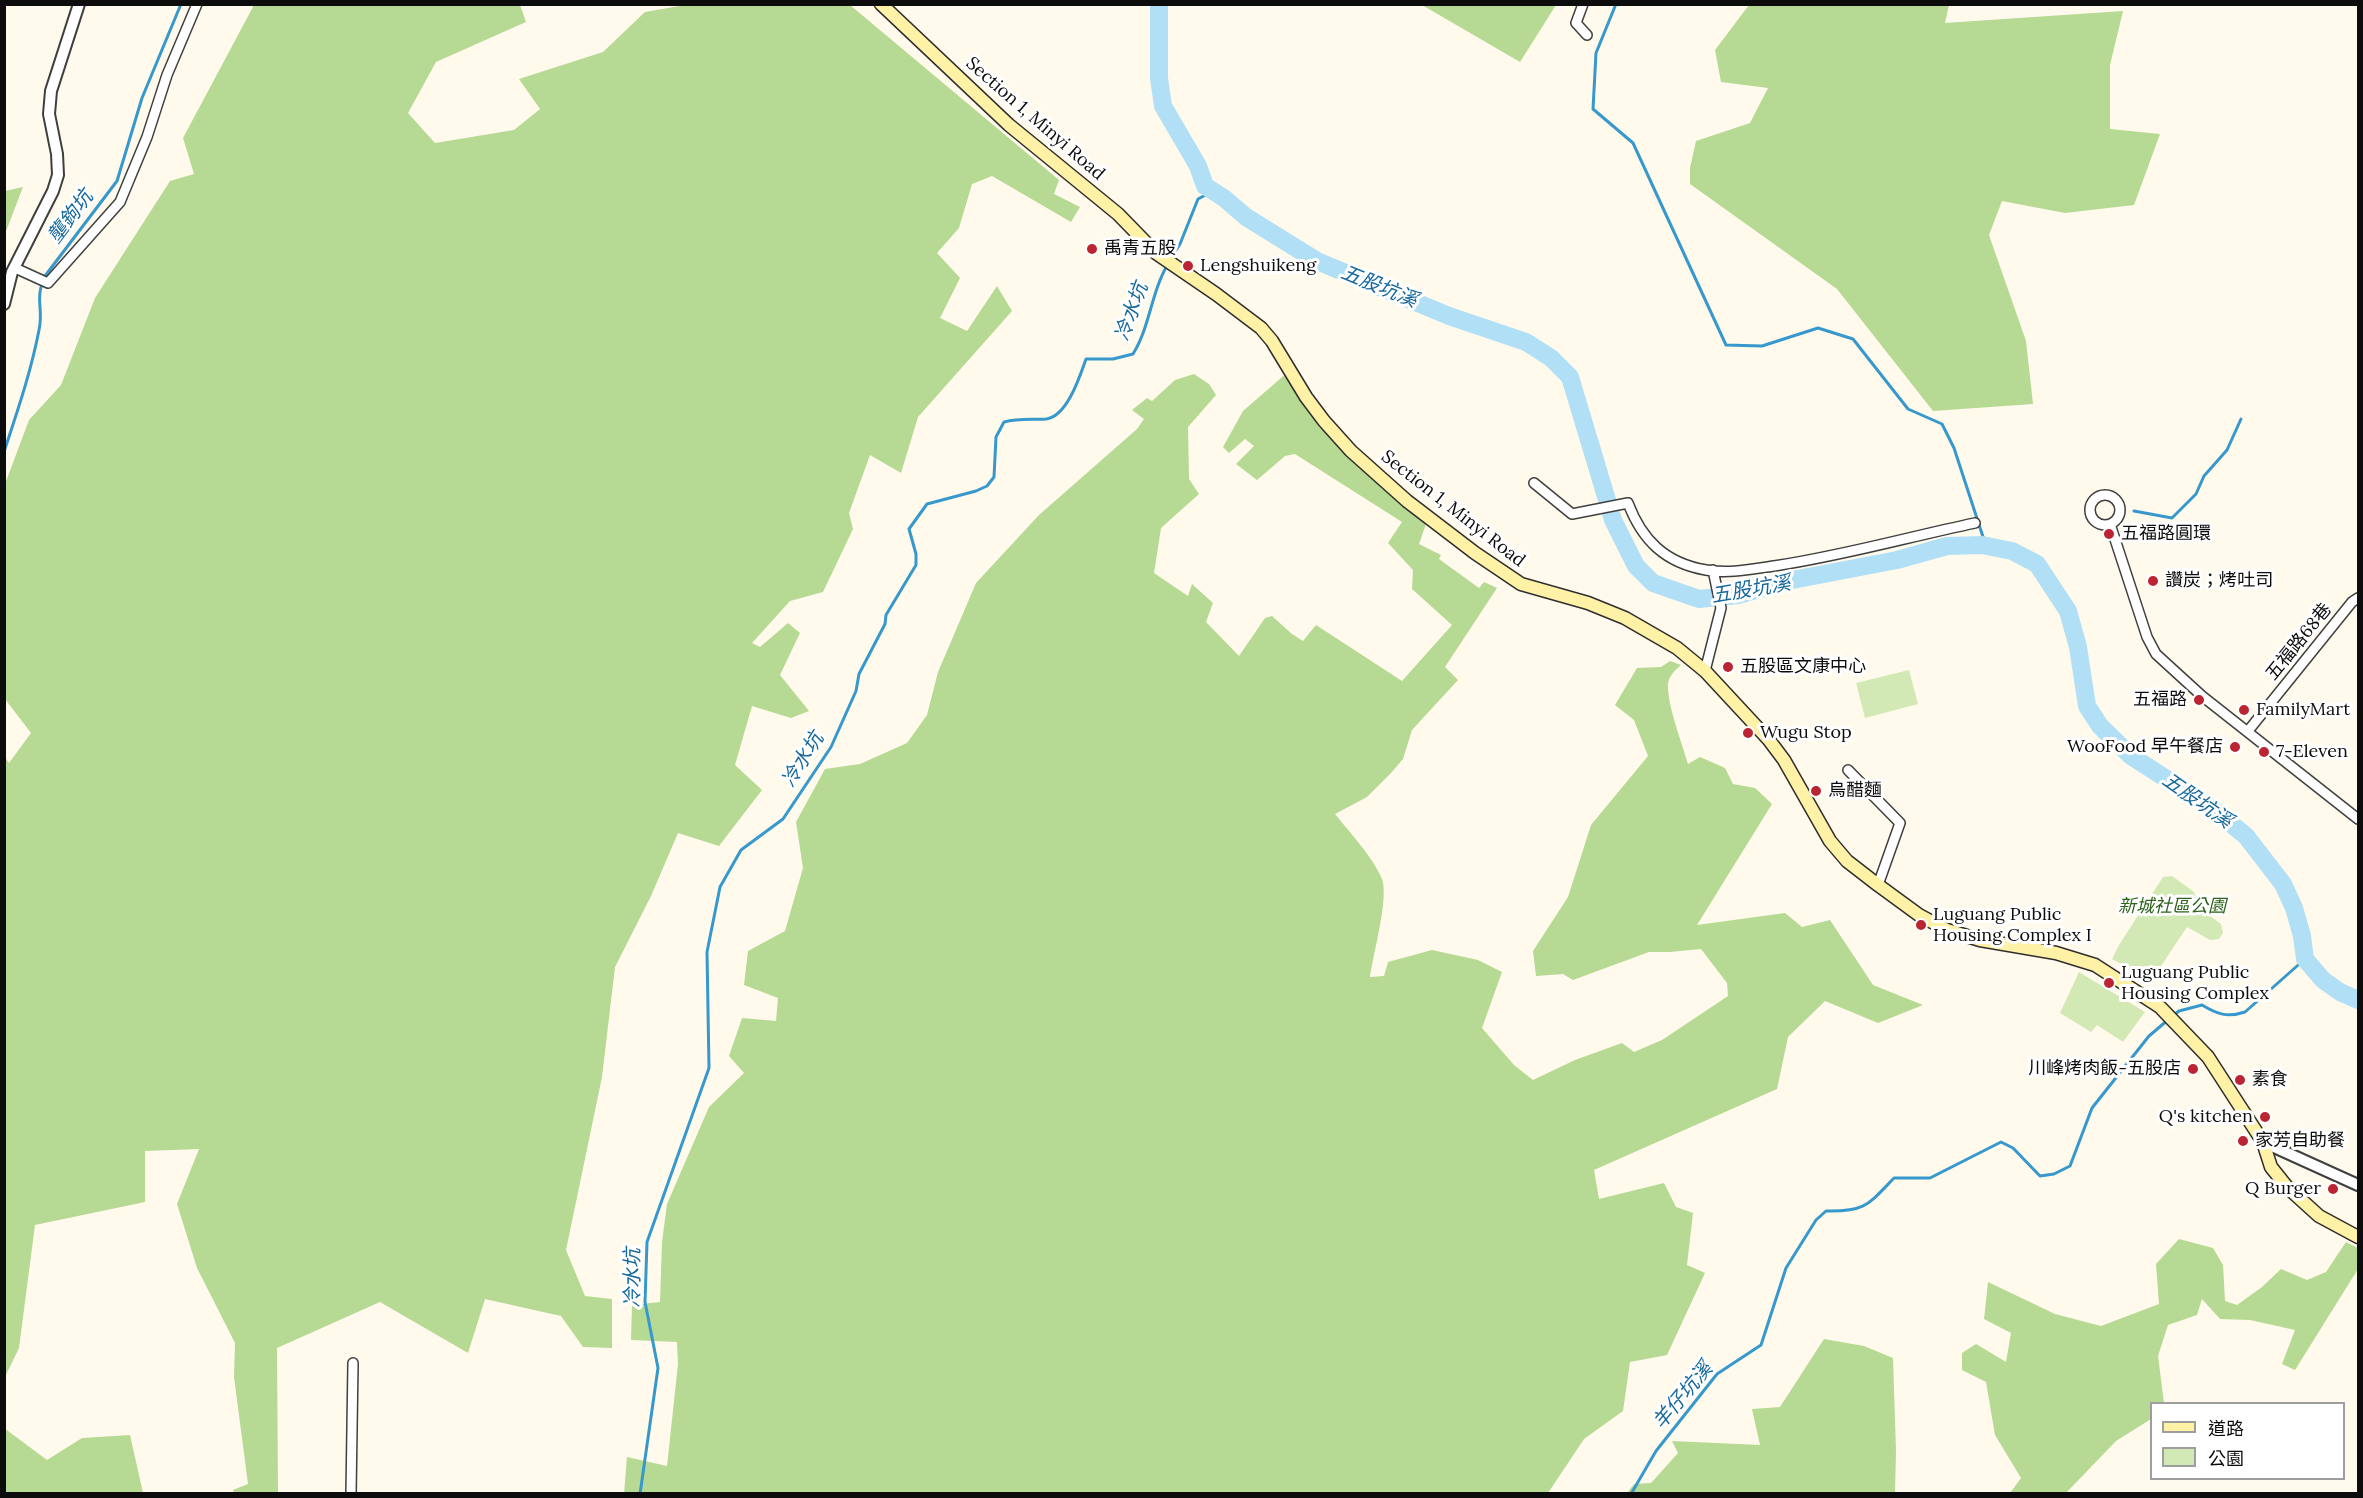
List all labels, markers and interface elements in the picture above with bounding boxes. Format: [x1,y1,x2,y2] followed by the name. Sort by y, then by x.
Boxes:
[961,53,1109,185] street label: Section 1, Minyi Road
[43,186,99,248] water label: 壟鉤坑
[1104,238,1176,260] place label: 禹青五股
[1085,242,1099,256] marker: 禹青五股
[1200,255,1316,277] place label: Lengshuikeng
[1181,259,1195,273] marker: Lengshuikeng
[1337,261,1421,313] water label: 五股坑溪
[1110,280,1154,344] water label: 冷水坑
[1377,446,1529,572] street label: Section 1, Minyi Road
[2121,523,2211,545] place label: 五福路圓環
[2102,527,2116,541] marker: 五福路圓環
[2165,570,2273,592] place label: 讚炭；烤吐司
[1710,571,1792,609] water label: 五股坑溪
[2146,574,2160,588] marker: 讚炭；烤吐司
[2261,599,2337,685] street label: 五福路68巷
[1740,656,1866,678] place label: 五股區文康中心
[1721,660,1735,674] marker: 五股區文康中心
[2133,689,2187,711] place label: 五福路
[2192,693,2206,707] marker: 五福路
[2256,699,2350,721] place label: FamilyMart
[2237,703,2251,717] marker: FamilyMart
[1760,722,1852,744] place label: Wugu Stop
[1741,726,1755,740] marker: Wugu Stop
[777,728,829,792] water label: 冷水坑
[2067,736,2223,758] place label: WooFood 早午餐店
[2228,740,2242,754] marker: WooFood 早午餐店
[2276,741,2348,763] place label: 7-Eleven
[2257,745,2271,759] marker: 7-Eleven
[2157,768,2237,834] water label: 五股坑溪
[1828,780,1882,802] place label: 烏醋麵
[1809,784,1823,798] marker: 烏醋麵
[2118,896,2226,918] park label: 新城社區公園
[1933,904,2092,946] place label: Luguang Public Housing Complex I
[1914,918,1928,932] marker: Luguang Public Housing Complex I
[2121,962,2269,1004] place label: Luguang Public Housing Complex
[2102,976,2116,990] marker: Luguang Public Housing Complex
[2028,1058,2181,1080] place label: 川峰烤肉飯-五股店
[2186,1062,2200,1076] marker: 川峰烤肉飯-五股店
[2252,1069,2288,1091] place label: 素食
[2233,1073,2247,1087] marker: 素食
[2159,1106,2253,1128] place label: Q's kitchen
[2258,1110,2272,1124] marker: Q's kitchen
[2255,1130,2345,1152] place label: 家芳自助餐
[2236,1134,2250,1148] marker: 家芳自助餐
[2245,1178,2321,1200] place label: Q Burger
[2326,1182,2340,1196] marker: Q Burger
[621,1248,645,1308] water label: 冷水坑
[1648,1358,1718,1434] water label: 羊仔坑溪
[2150,1402,2345,1480] legend
[2208,1417,2244,1440] text: 道路
[2208,1447,2244,1470] text: 公園

